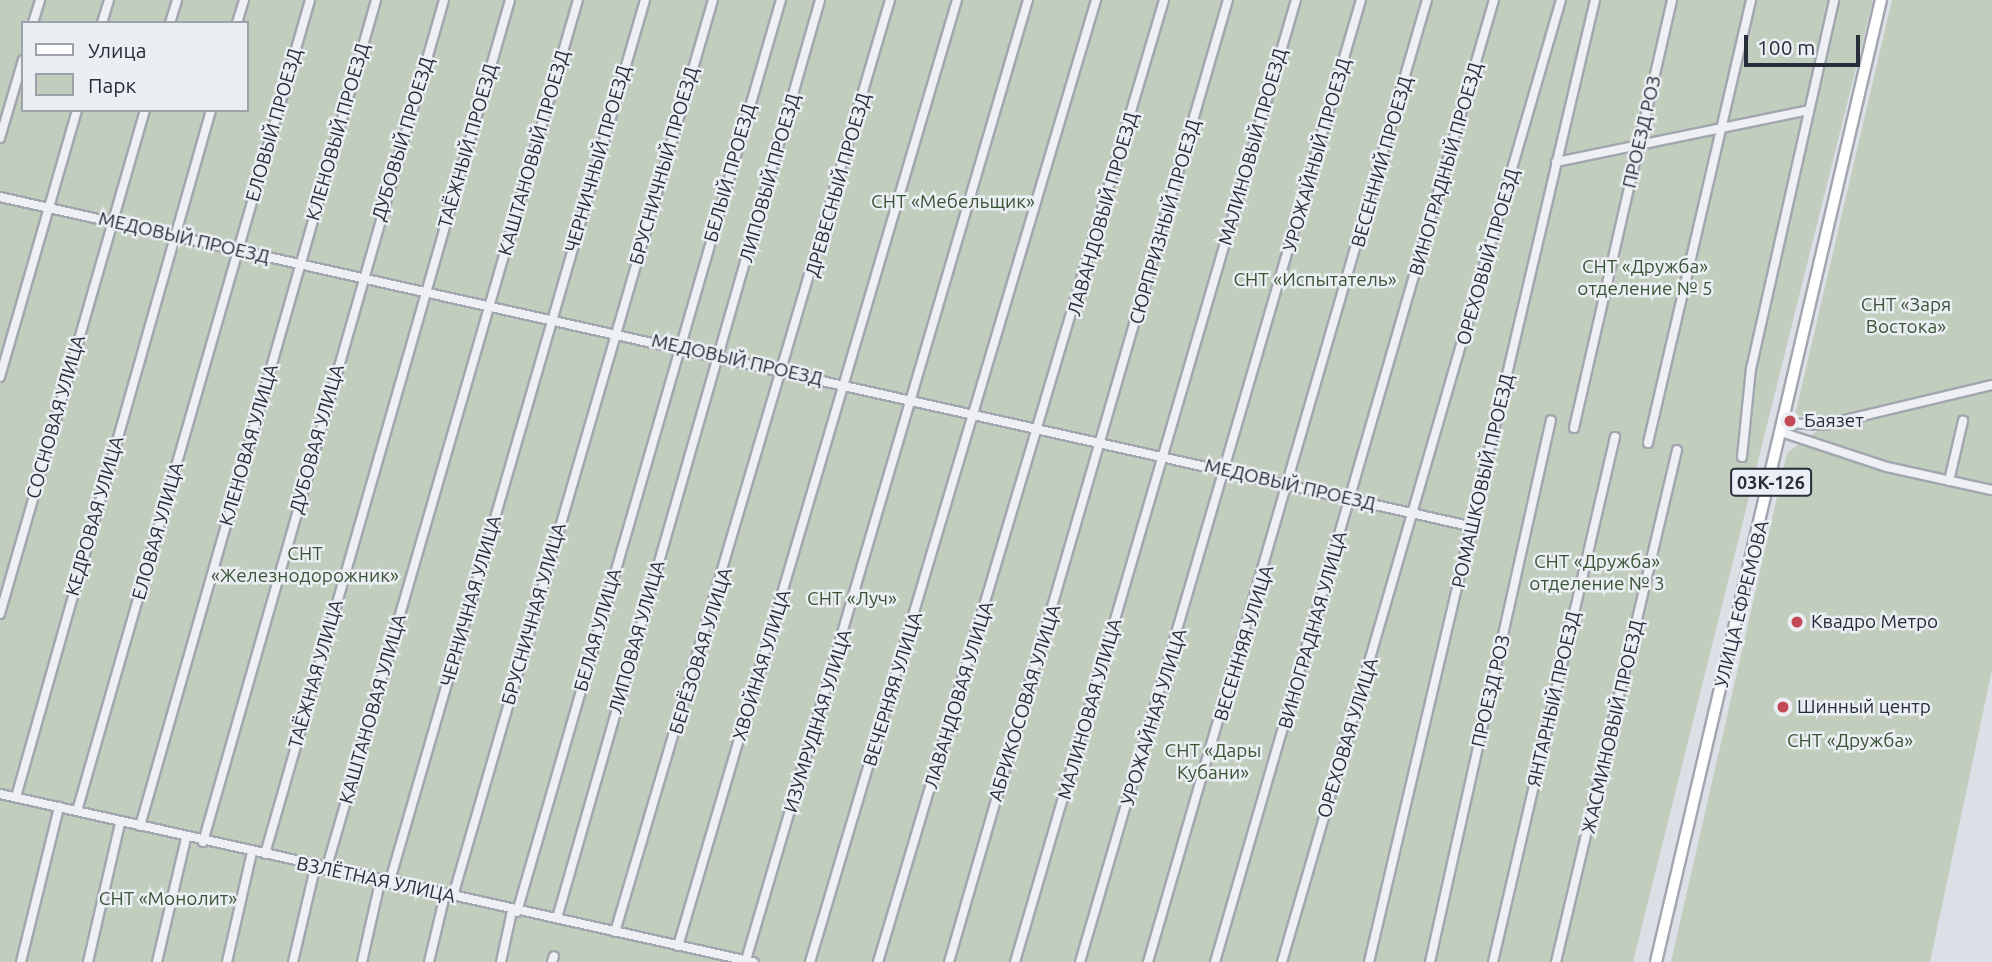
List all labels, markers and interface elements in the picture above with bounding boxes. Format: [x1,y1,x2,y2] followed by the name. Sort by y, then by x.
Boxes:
[21,21,248,112] legend
[1747,21,1862,65] scale bar
[1757,35,1815,59] text: 100 m
[88,38,146,62] text: Улица
[302,41,374,223] street label: КЛЕНОВЫЙ ПРОЕЗД
[241,46,307,204] street label: ЕЛОВЫЙ ПРОЕЗД
[1214,46,1292,248] street label: МАЛИНОВЫЙ ПРОЕЗД
[494,48,574,258] street label: КАШТАНОВЫЙ ПРОЕЗД
[367,54,439,224] street label: ДУБОВЫЙ ПРОЕЗД
[1278,56,1356,254] street label: УРОЖАЙНЫЙ ПРОЕЗД
[1405,60,1487,278] street label: ВИНОГРАДНЫЙ ПРОЕЗД
[434,61,502,231] street label: ТАЁЖНЫЙ ПРОЕЗД
[560,63,636,255] street label: ЧЕРНИЧНЫЙ ПРОЕЗД
[625,65,703,267] street label: БРУСНИЧНЫЙ ПРОЕЗД
[88,73,136,97] text: Парк
[1347,74,1417,250] street label: ВЕСЕННИЙ ПРОЕЗД
[1618,74,1666,190] street label: ПРОЕЗД РОЗ
[801,90,875,280] street label: ДРЕВЕСНЫЙ ПРОЕЗД
[735,91,805,265] street label: ЛИПОВЫЙ ПРОЕЗД
[699,101,761,245] street label: БЕЛЫЙ ПРОЕЗД
[1063,110,1143,318] street label: ЛАВАНДОВЫЙ ПРОЕЗД
[1125,117,1205,327] street label: СЮРПРИЗНЫЙ ПРОЕЗД
[1452,166,1524,348] street label: ОРЕХОВЫЙ ПРОЕЗД
[871,191,1035,213] park label: СНТ «Мебельщик»
[96,207,272,269] street label: МЕДОВЫЙ ПРОЕЗД
[1577,256,1713,300] park label: СНТ «Дружба» отделение № 5
[1233,269,1397,291] park label: СНТ «Испытатель»
[1861,294,1951,338] park label: СНТ «Заря Востока»
[649,329,825,391] street label: МЕДОВЫЙ ПРОЕЗД
[22,332,90,502] street label: СОСНОВАЯ УЛИЦА
[215,361,283,529] street label: КЛЕНОВАЯ УЛИЦА
[285,362,349,516] street label: ДУБОВАЯ УЛИЦА
[1447,372,1519,590] street label: РОМАШКОВЫЙ ПРОЕЗД
[1804,410,1864,432] place label: Баязет
[1782,413,1798,429] marker: Баязет
[61,434,129,598] street label: КЕДРОВАЯ УЛИЦА
[1202,454,1378,516] street label: МЕДОВЫЙ ПРОЕЗД
[127,460,189,602] street label: ЕЛОВАЯ УЛИЦА
[1729,468,1813,496] road number: 03К-126
[436,513,506,689] street label: ЧЕРНИЧНАЯ УЛИЦА
[1710,518,1774,690] street label: УЛИЦА ЕФРЕМОВА
[497,520,571,708] street label: БРУСНИЧНАЯ УЛИЦА
[1274,529,1352,731] street label: ВИНОГРАДНАЯ УЛИЦА
[211,543,399,587] park label: СНТ «Железнодорожник»
[1529,551,1665,595] park label: СНТ «Дружба» отделение № 3
[604,558,670,716] street label: ЛИПОВАЯ УЛИЦА
[1209,562,1279,724] street label: ВЕСЕННЯЯ УЛИЦА
[665,565,737,737] street label: БЕРЁЗОВАЯ УЛИЦА
[570,566,626,694] street label: БЕЛАЯ УЛИЦА
[728,587,796,743] street label: ХВОЙНАЯ УЛИЦА
[807,588,897,610] park label: СНТ «Луч»
[284,597,348,751] street label: ТАЁЖНАЯ УЛИЦА
[920,599,998,791] street label: ЛАВАНДОВАЯ УЛИЦА
[984,602,1066,804] street label: АБРИКОСОВАЯ УЛИЦА
[859,609,927,769] street label: ВЕЧЕРНЯЯ УЛИЦА
[1523,609,1585,789] street label: ЯНТАРНЫЙ ПРОЕЗД
[335,611,411,807] street label: КАШТАНОВАЯ УЛИЦА
[1811,611,1938,633] place label: Квадро Метро
[1789,614,1805,630] marker: Квадро Метро
[1053,616,1127,802] street label: МАЛИНОВАЯ УЛИЦА
[1577,618,1649,836] street label: ЖАСМИНОВЫЙ ПРОЕЗД
[1116,626,1192,808] street label: УРОЖАЙНАЯ УЛИЦА
[779,627,857,815] street label: ИЗУМРУДНАЯ УЛИЦА
[1467,633,1515,749] street label: ПРОЕЗД РОЗ
[1313,655,1383,821] street label: ОРЕХОВАЯ УЛИЦА
[1797,696,1931,718] place label: Шинный центр
[1775,699,1791,715] marker: Шинный центр
[1787,730,1913,752] park label: СНТ «Дружба»
[1165,740,1261,784] park label: СНТ «Дары Кубани»
[295,852,457,908] street label: ВЗЛЁТНАЯ УЛИЦА
[99,888,237,910] park label: СНТ «Монолит»

